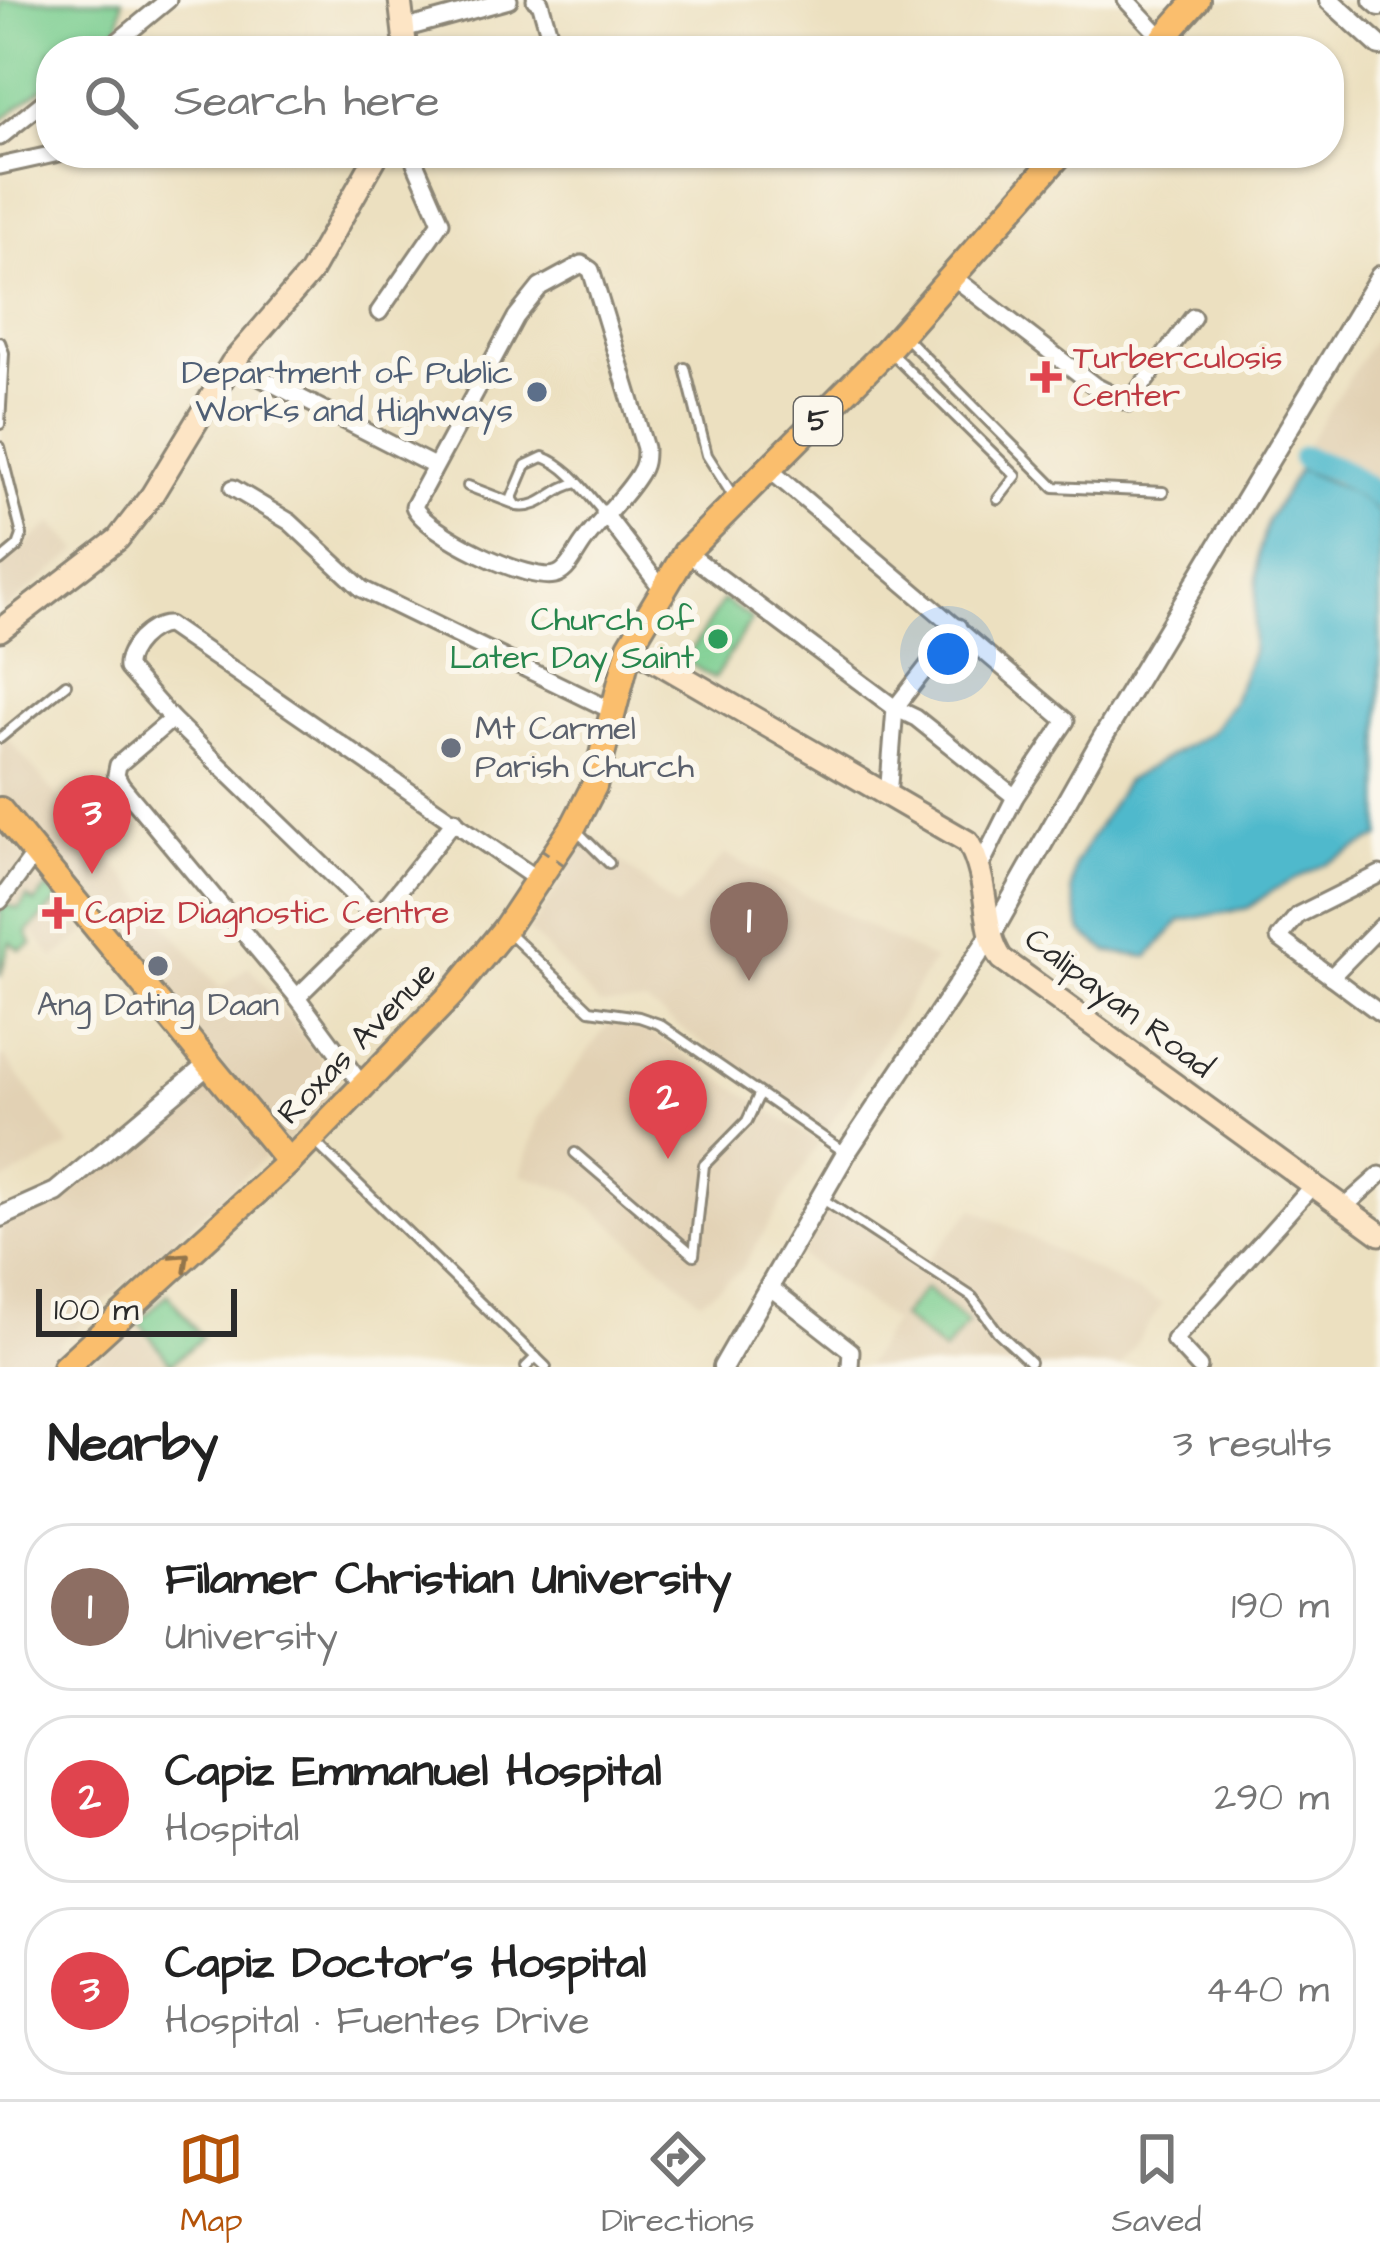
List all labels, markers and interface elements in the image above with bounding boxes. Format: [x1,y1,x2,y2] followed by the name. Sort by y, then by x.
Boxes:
[36,36,1344,168] search box
[78,69,144,135] icon: search
[174,71,440,133] text: Search here
[1073,335,1283,419] place label: Turberculosis Center
[182,350,513,436] place label: Department of Public Works and Highways
[1030,361,1062,393] marker: Turberculosis Center
[524,379,550,405] marker: Department of Public Works and Highways
[794,397,842,445] road number: 5
[449,597,694,682] place label: Church of Later Day Saint
[918,624,978,684] your location
[705,626,731,652] marker: Church of Later Day Saint
[475,706,695,790] place label: Mt Carmel Parish Church
[438,735,464,761] marker: Mt Carmel Parish Church
[53,775,131,874] pin: 3
[710,882,788,981] pin: 1
[85,890,449,938] place label: Capiz Diagnostic Centre
[42,897,74,929] marker: Capiz Diagnostic Centre
[1014,917,1223,1090] street label: Calipayan Road
[267,951,447,1135] street label: Roxas Avenue
[145,953,171,979] marker: Ang Dating Daan
[37,982,279,1030] place label: Ang Dating Daan
[629,1060,707,1159] pin: 2
[169,1252,190,1274] one-way arrow
[36,1283,237,1336] scale bar
[54,1287,139,1333] text: 100 m
[48,1410,218,1481] text: Nearby
[1173,1418,1332,1472] text: 3 results
[165,1549,731,1611] text: Filamer Christian University
[88,1580,93,1634] text: 1
[1231,1580,1329,1634] text: 190 m
[165,1611,338,1665] text: University
[165,1741,661,1803] text: Capiz Emmanuel Hospital
[79,1772,101,1826] text: 2
[1214,1772,1329,1826] text: 290 m
[165,1803,299,1857] text: Hospital
[165,1933,646,1995] text: Capiz Doctor's Hospital
[80,1964,100,2018] text: 3
[1205,1964,1329,2018] text: 440 m
[165,1995,590,2049] text: Hospital · Fuentes Drive
[178,2126,244,2244] tab: Map
[601,2126,755,2244] tab: Directions
[1112,2126,1202,2244] tab: Saved

